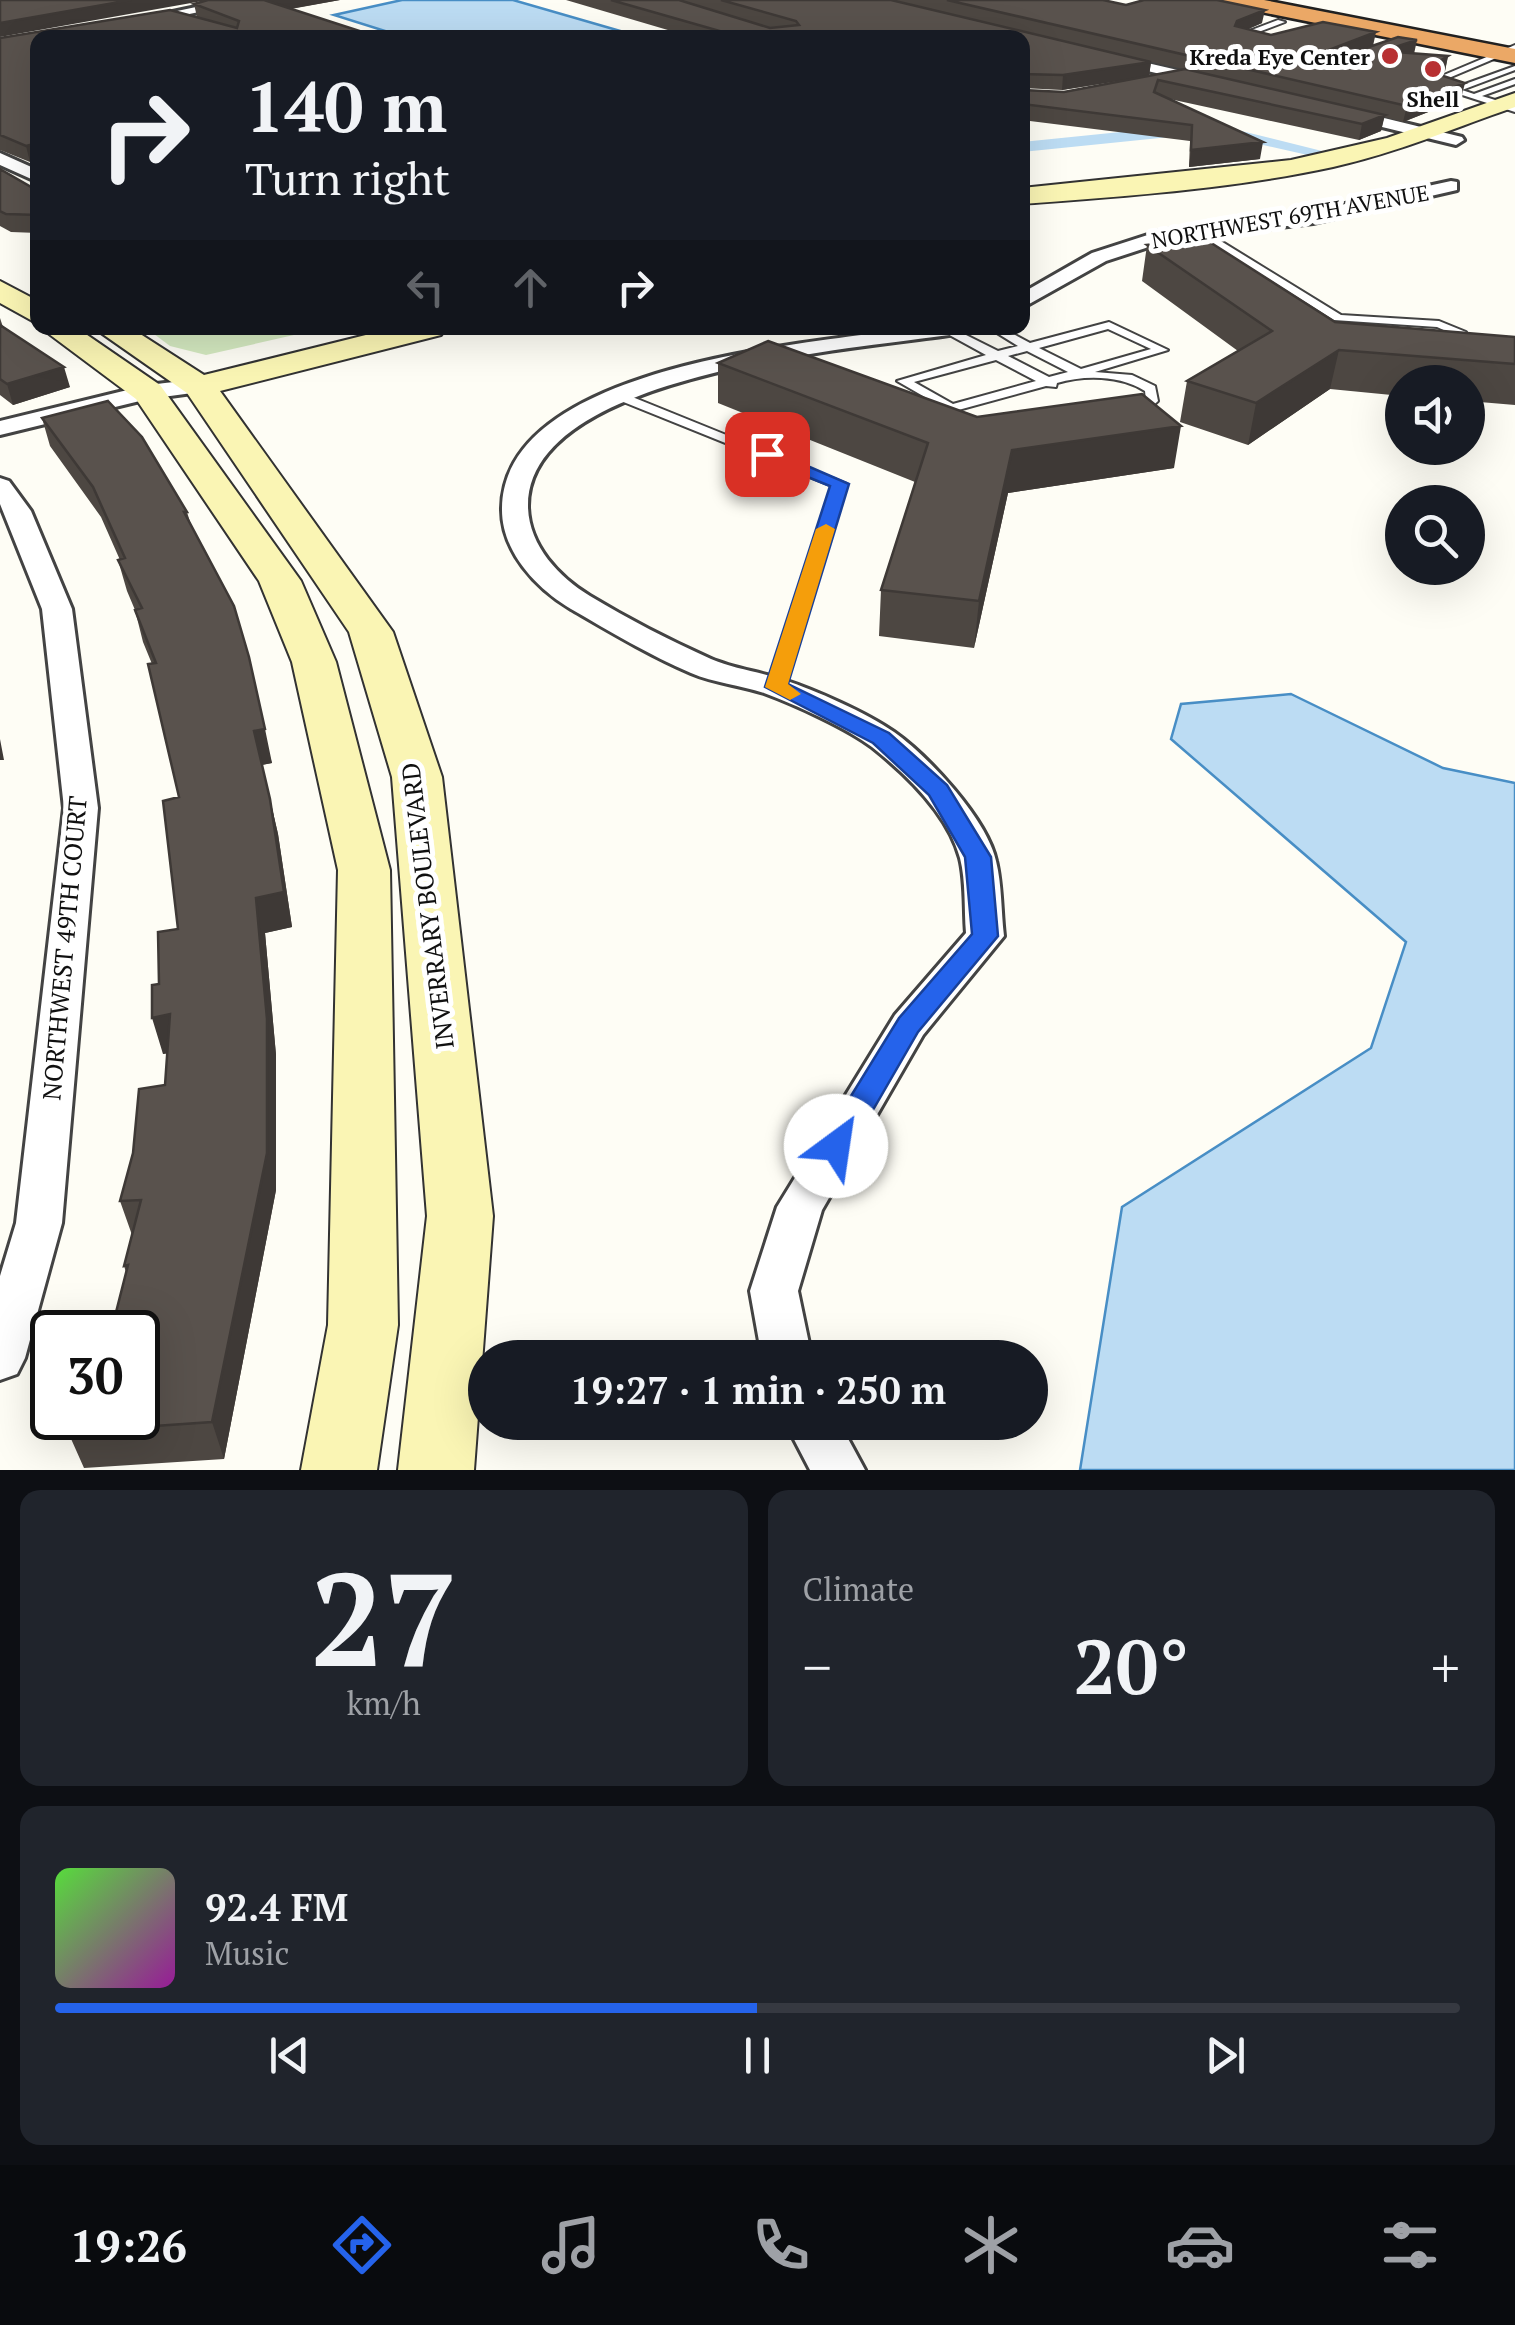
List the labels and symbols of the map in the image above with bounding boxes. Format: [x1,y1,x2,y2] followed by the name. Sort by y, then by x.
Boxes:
[1189,42,1371,71] place label: Kreda Eye Center
[1379,45,1401,67] marker: Kreda Eye Center
[1422,58,1444,80] marker: Shell
[1407,84,1459,113] place label: Shell
[1149,177,1431,255] street label: NORTHWEST 69TH AVENUE
[725,412,810,497] pin
[393,761,461,1051] street label: INVERRARY BOULEVARD
[34,794,94,1102] street label: NORTHWEST 49TH COURT
[784,1094,888,1198] position arrow
[30,1310,160,1440] speed limit sign: 30

